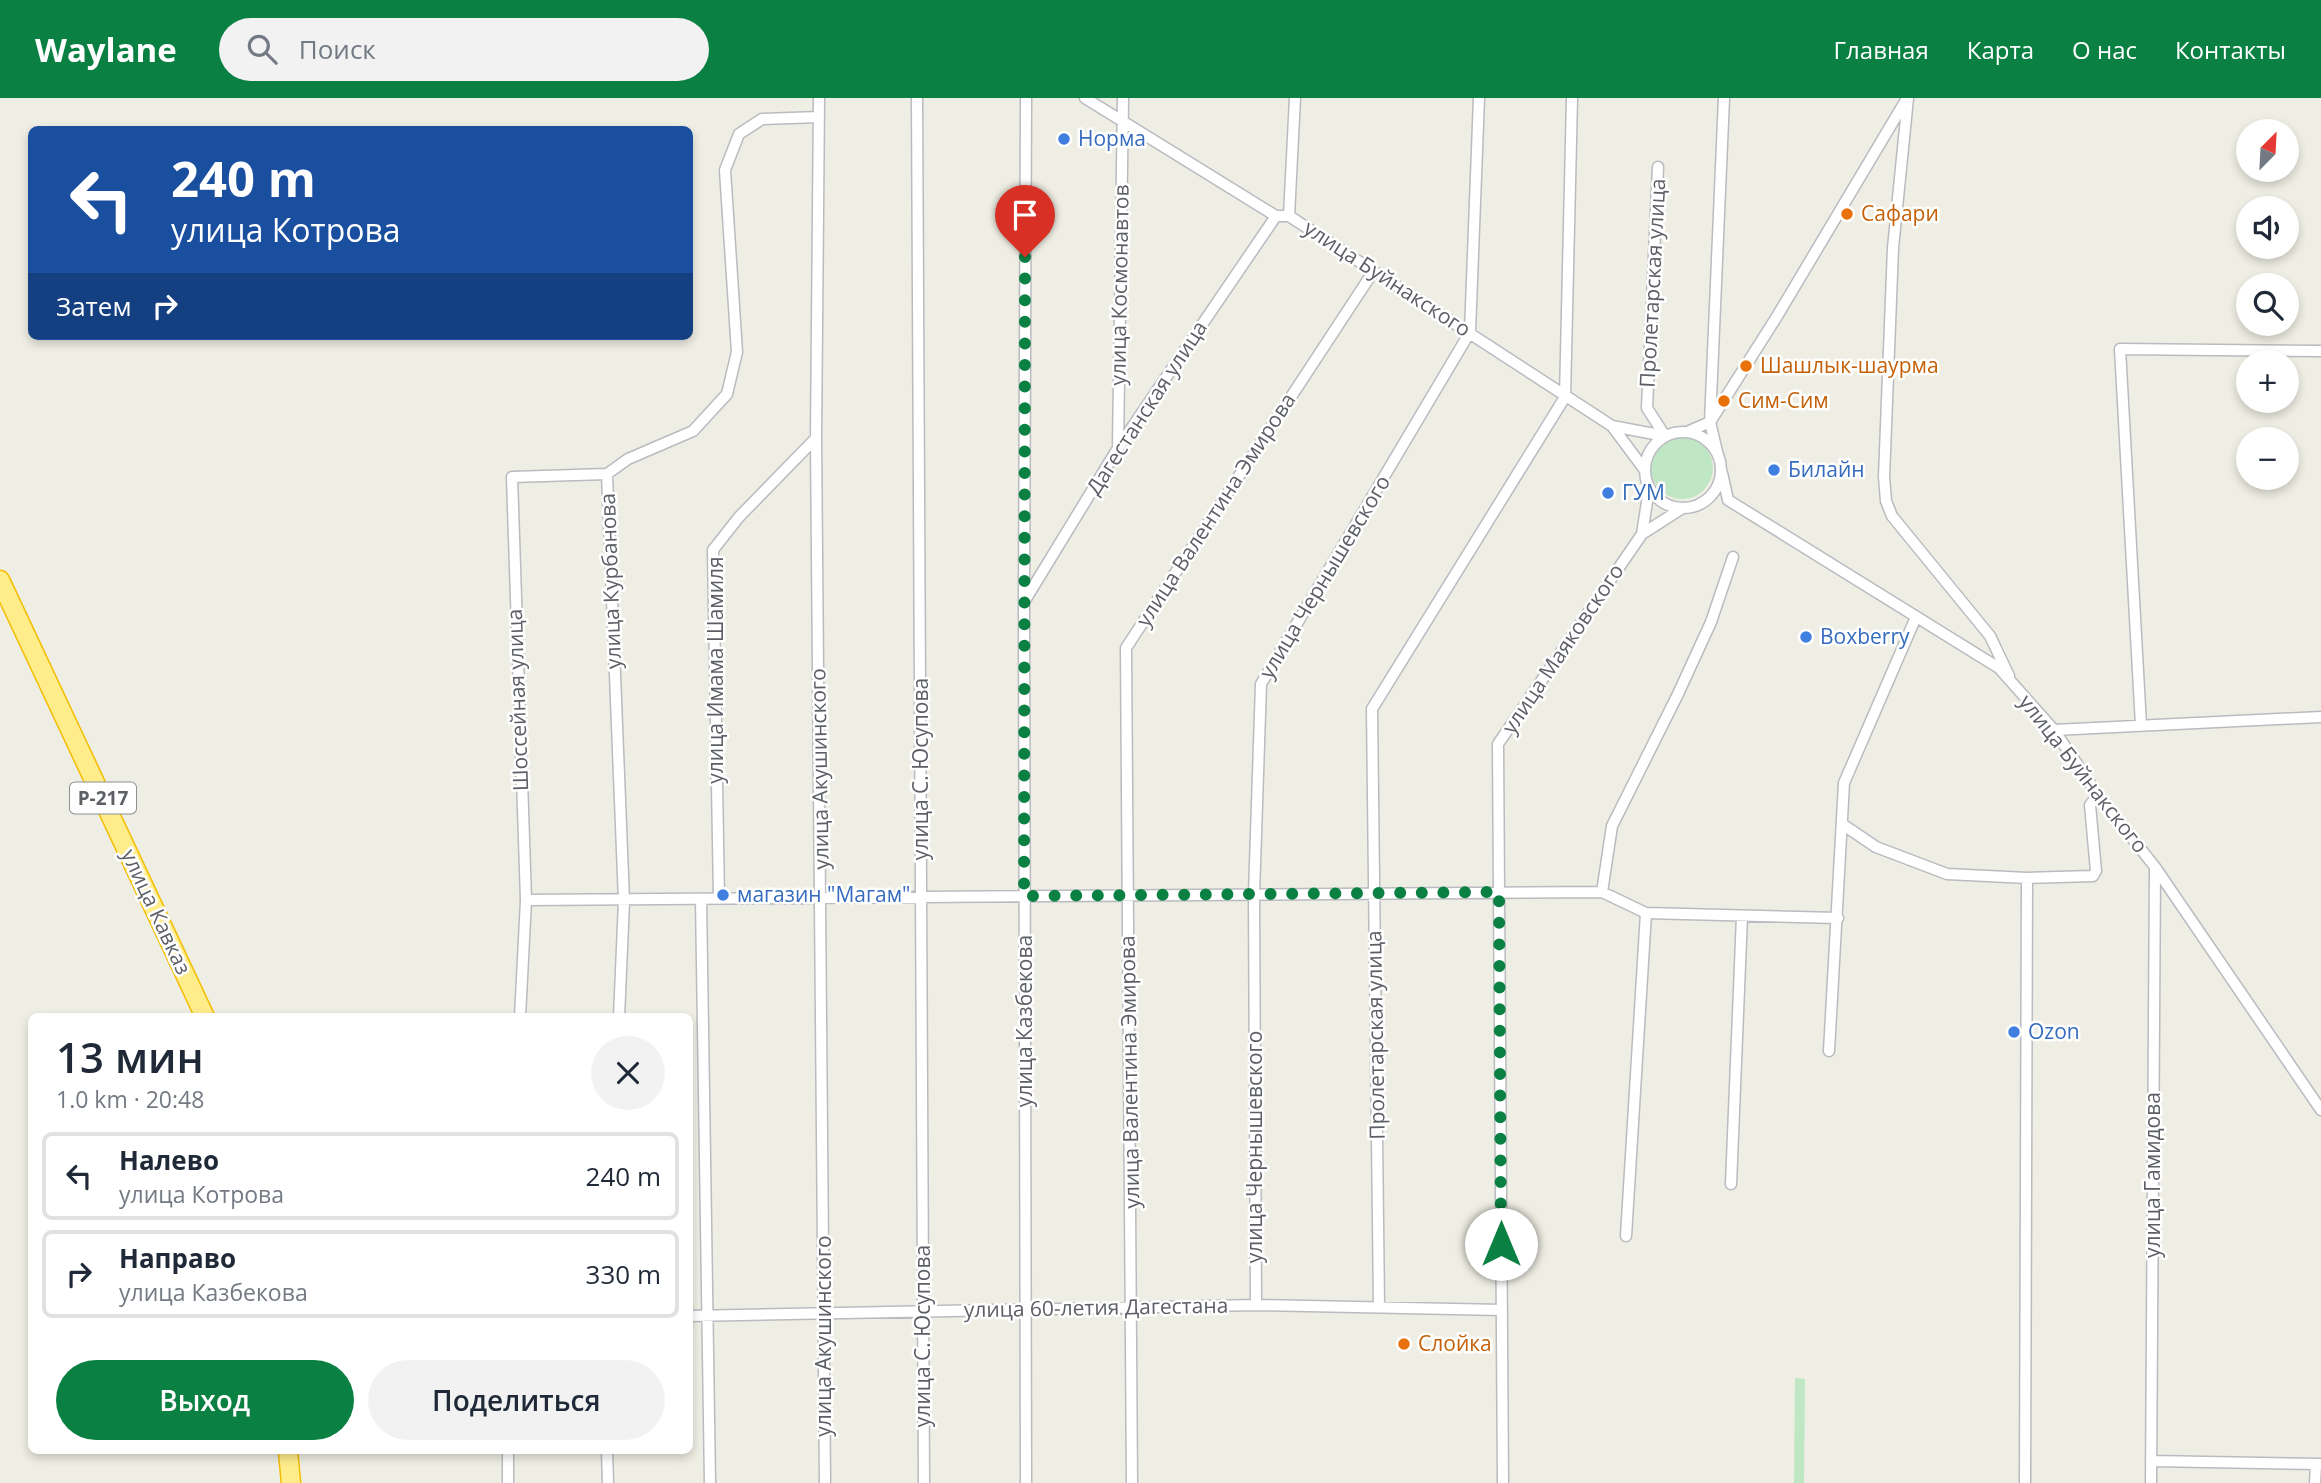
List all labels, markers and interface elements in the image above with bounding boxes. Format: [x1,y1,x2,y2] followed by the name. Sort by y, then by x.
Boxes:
[219,18,709,81] search box
[35,27,177,72] text: Waylane
[243,30,281,68] icon: search
[299,31,376,67] text: Поиск
[1834,33,1929,66] text: Главная
[1967,33,2034,66] text: Карта
[2072,33,2137,66] text: О нас
[2175,33,2286,66] text: Контакты
[2236,119,2300,182] north arrow
[2236,119,2299,490] map controls
[1078,124,1146,152] place label: Норма
[1056,131,1072,147] marker: Норма
[171,145,316,211] text: 240 m
[56,154,147,245] icon: left
[1633,178,1671,388] street label: Пролетарская улица
[1103,184,1135,386] street label: улица Космонавтов
[995,185,1055,257] pin
[1006,196,1044,234] icon: arrive
[2236,196,2299,259] button: sound
[1861,199,1939,227] place label: Сафари
[1839,206,1855,222] marker: Сафари
[171,208,401,251] text: улица Котрова
[1299,214,1476,343] street label: улица Буйнакского
[2236,273,2299,336] button: search
[146,287,184,325] icon: right
[56,288,132,324] text: Затем
[1079,315,1213,500] street label: Дагестанская улица
[2236,350,2299,413] button: +
[1760,351,1939,379] place label: Шашлык-шаурма
[1738,358,1754,374] marker: Шашлык-шаурма
[1738,386,1829,414] place label: Сим-Сим
[1129,387,1301,632] street label: улица Валентина Эмирова
[1716,393,1732,409] marker: Сим-Сим
[2236,427,2299,490] button: −
[1788,455,1865,483] place label: Билайн
[1766,462,1782,478] marker: Билайн
[1252,470,1396,683] street label: улица Чернышевского
[1622,478,1665,506] place label: ГУМ
[1600,485,1616,501] marker: ГУМ
[593,493,627,670] street label: улица Курбанова
[701,556,729,784] street label: улица Имама Шамиля
[1495,558,1629,739] street label: улица Маяковского
[500,608,534,792] street label: Шоссейная улица
[1820,622,1910,650] place label: Boxberry
[1798,629,1814,645] marker: Boxberry
[803,668,835,870] street label: улица Акушинского
[906,678,934,860] street label: улица С. Юсупова
[2013,688,2155,858] street label: улица Буйнакского
[70,782,136,814] road number: Р-217
[116,844,198,979] street label: улица Кавказ
[737,880,910,908] place label: магазин "Магам"
[715,887,731,903] marker: магазин "Магам"
[1359,930,1391,1140] street label: Пролетарская улица
[1010,935,1038,1107] street label: улица Казбекова
[1113,935,1145,1209] street label: улица Валентина Эмирова
[2028,1017,2080,1045] place label: Ozon
[2006,1024,2022,1040] marker: Ozon
[56,1028,204,1085] text: 13 мин
[1240,1031,1268,1263] street label: улица Чернышевского
[591,1036,665,1110] button: close
[56,1083,204,1115] text: 1.0 km · 20:48
[2138,1092,2166,1258] street label: улица Гамидова
[119,1142,219,1178] text: Налево
[60,1157,98,1195] icon: left
[586,1158,661,1194] text: 240 m
[119,1178,284,1210] text: улица Котрова
[1464,1207,1538,1281] position arrow
[809,1235,837,1437] street label: улица Акушинского
[119,1240,236,1276] text: Направо
[908,1245,936,1427] street label: улица С. Юсупова
[60,1255,98,1293] icon: right
[586,1256,661,1292] text: 330 m
[119,1276,308,1308] text: улица Казбекова
[964,1291,1228,1323] street label: улица 60-летия Дагестана
[1418,1329,1492,1357] place label: Слойка
[1396,1336,1412,1352] marker: Слойка
[56,1360,354,1440] button: Выход
[368,1360,665,1440] button: Поделиться

